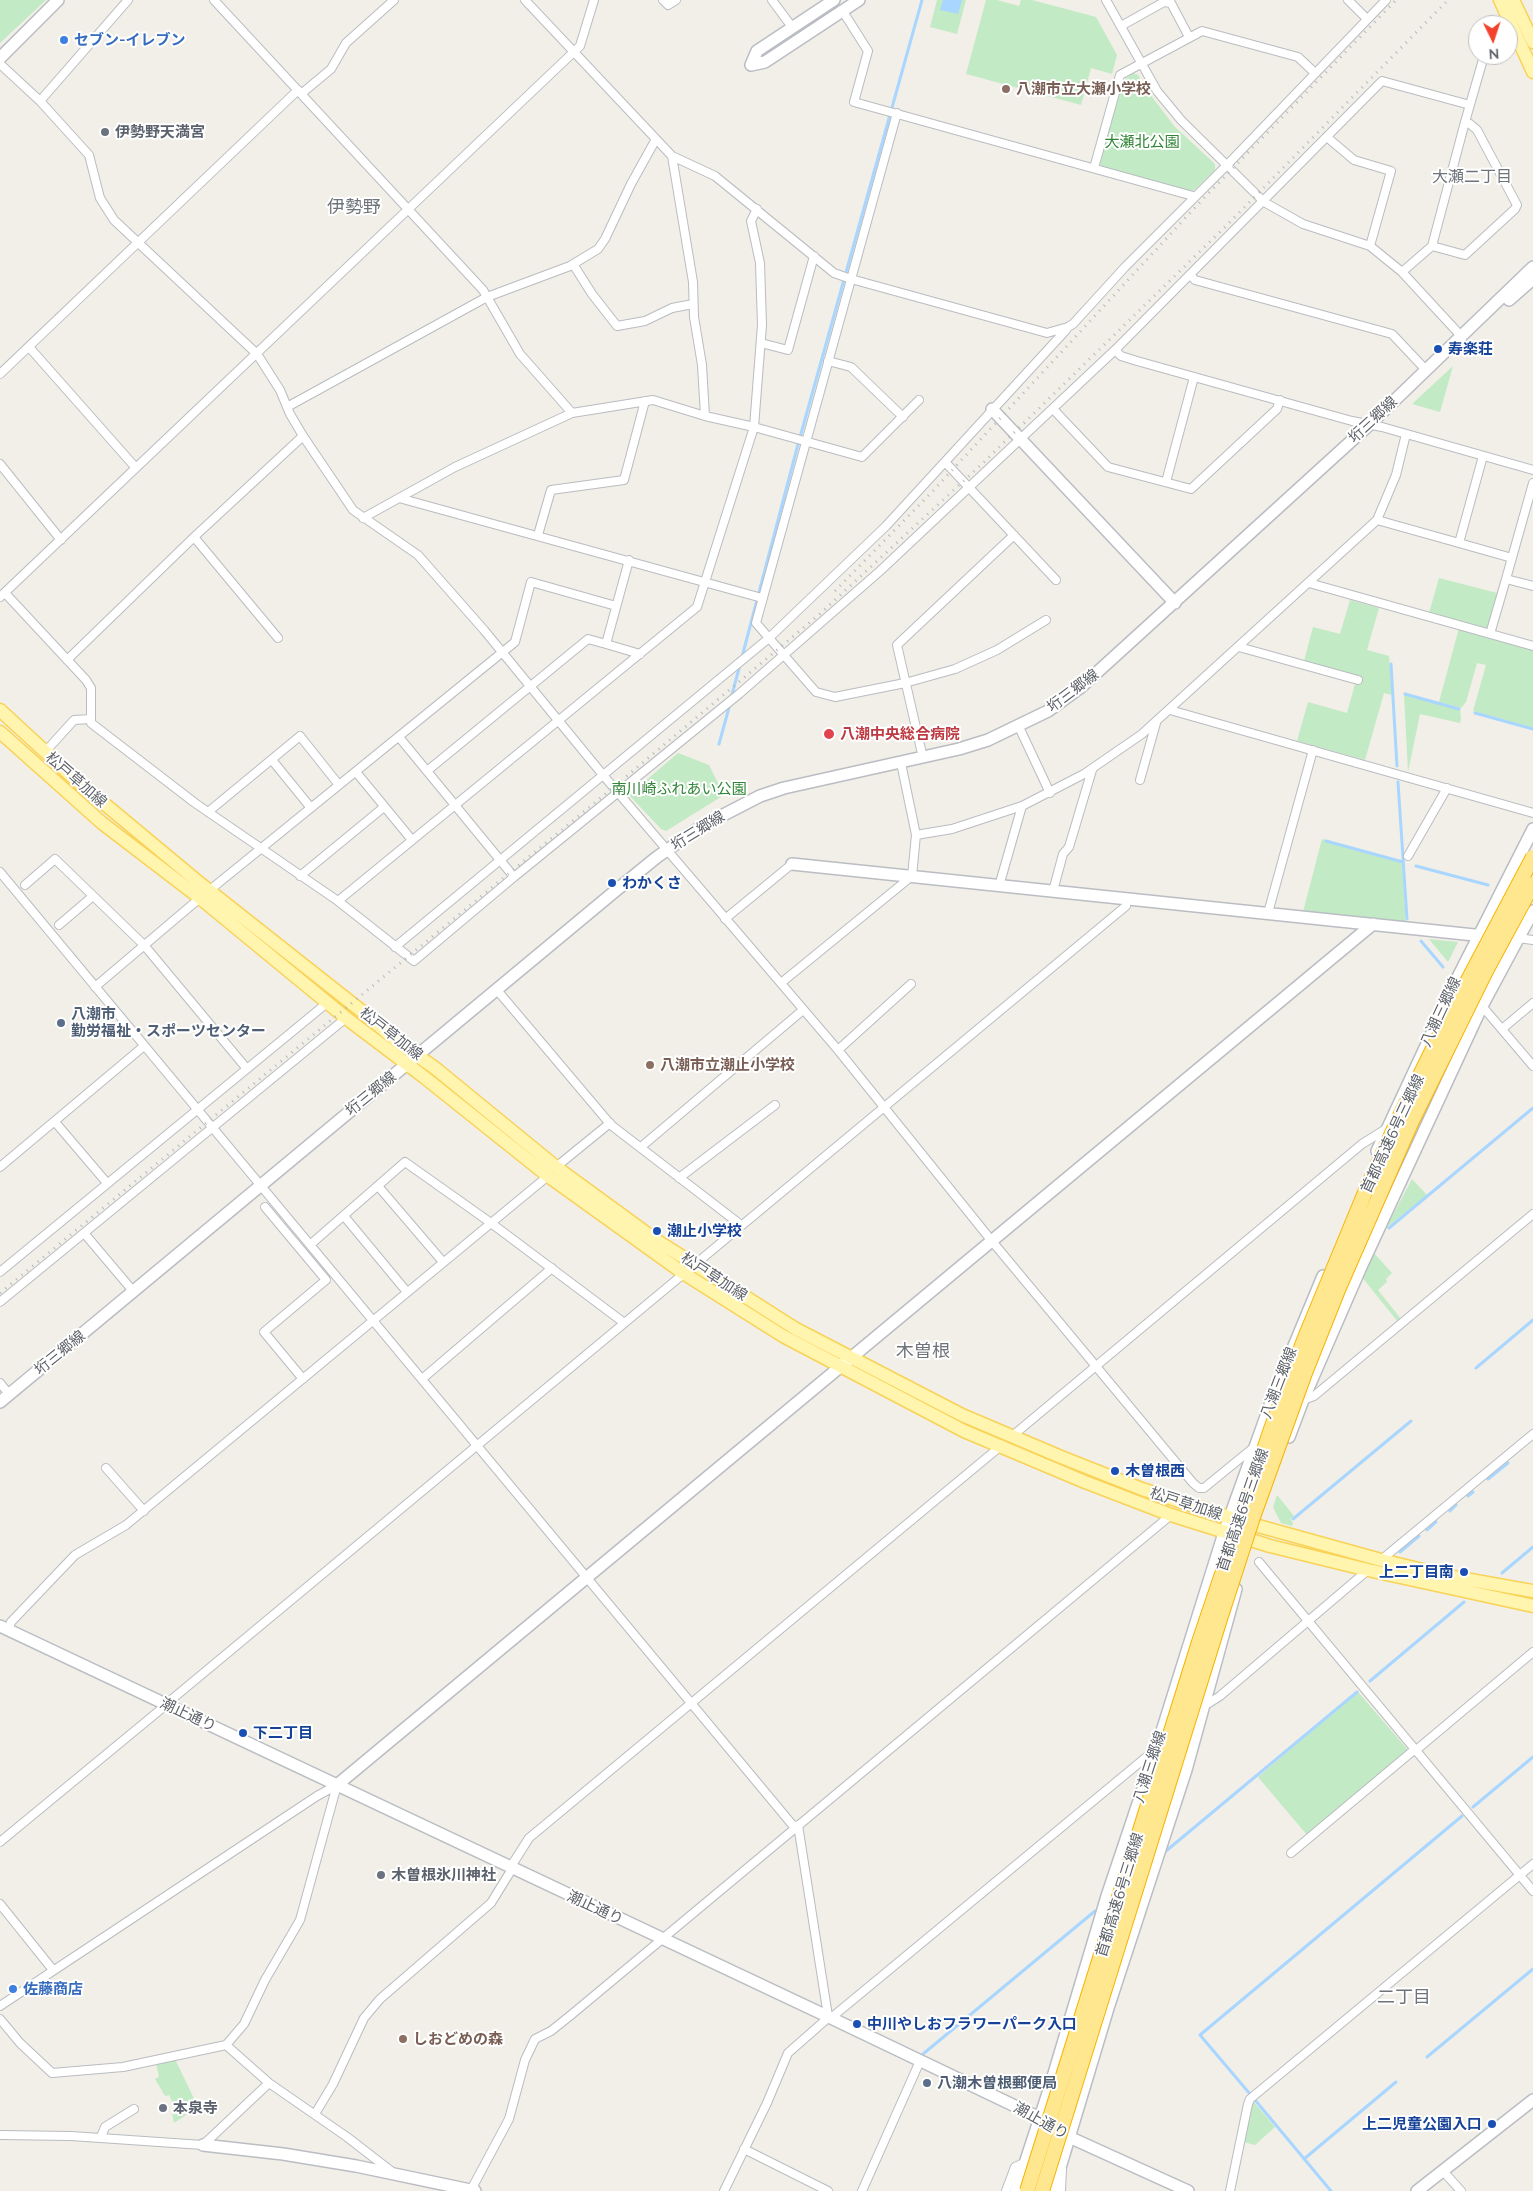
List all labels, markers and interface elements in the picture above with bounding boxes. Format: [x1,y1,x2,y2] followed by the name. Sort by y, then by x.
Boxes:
[1468,15,1518,65] north arrow
[74,31,186,49] place label: セブン-イレブン
[58,34,70,46] marker: セブン-イレブン
[1488,45,1500,63] text: N
[1016,80,1151,98] place label: 八潮市立大瀬小学校
[1000,83,1012,95] marker: 八潮市立大瀬小学校
[115,123,205,141] place label: 伊勢野天満宮
[99,126,111,138] marker: 伊勢野天満宮
[1105,133,1179,151] park label: 大瀬北公園
[1432,167,1512,187] district label: 大瀬二丁目
[327,197,381,219] district label: 伊勢野
[1448,340,1493,358] place label: 寿楽荘
[1432,343,1444,355] marker: 寿楽荘
[1345,393,1401,447] street label: 垳三郷線
[1044,666,1102,716] street label: 垳三郷線
[840,725,960,743] place label: 八潮中央総合病院
[822,727,836,741] marker: 八潮中央総合病院
[42,749,110,811] street label: 松戸草加線
[612,780,746,798] park label: 南川崎ふれあい公園
[668,807,728,855] street label: 垳三郷線
[622,874,682,892] place label: わかくさ
[606,877,618,889] marker: わかくさ
[1417,974,1465,1050] street label: 八潮三郷線
[356,1004,426,1064] street label: 松戸草加線
[71,1005,266,1040] place label: 八潮市 勤労福祉・スポーツセンター
[55,1017,67,1029] marker: 八潮市 勤労福祉・スポーツセンター
[660,1056,795,1074] place label: 八潮市立潮止小学校
[644,1059,656,1071] marker: 八潮市立潮止小学校
[342,1068,400,1120] street label: 垳三郷線
[1358,1072,1428,1196] street label: 首都高速6号三郷線
[667,1222,742,1240] place label: 潮止小学校
[651,1225,663,1237] marker: 潮止小学校
[678,1249,750,1305] street label: 松戸草加線
[31,1327,89,1379] street label: 垳三郷線
[896,1341,950,1363] district label: 木曽根
[1257,1345,1301,1421] street label: 八潮三郷線
[1213,1446,1273,1574] street label: 首都高速6号三郷線
[1125,1462,1185,1480] place label: 木曽根西
[1109,1465,1121,1477] marker: 木曽根西
[1148,1484,1224,1524] street label: 松戸草加線
[1379,1563,1454,1581] place label: 上二丁目南
[1458,1566,1470,1578] marker: 上二丁目南
[157,1694,219,1736] street label: 潮止通り
[253,1724,313,1742] place label: 下二丁目
[237,1727,249,1739] marker: 下二丁目
[1130,1729,1170,1805] street label: 八潮三郷線
[1093,1831,1147,1959] street label: 首都高速6号三郷線
[391,1866,496,1884] place label: 木曽根氷川神社
[375,1869,387,1881] marker: 木曽根氷川神社
[564,1887,626,1929] street label: 潮止通り
[23,1980,83,1998] place label: 佐藤商店
[7,1983,19,1995] marker: 佐藤商店
[1377,1987,1431,2009] district label: 二丁目
[867,2015,1077,2033] place label: 中川やしおフラワーパーク入口
[851,2018,863,2030] marker: 中川やしおフラワーパーク入口
[413,2030,503,2048] place label: しおどめの森
[397,2033,409,2045] marker: しおどめの森
[937,2074,1057,2092] place label: 八潮木曽根郵便局
[921,2077,933,2089] marker: 八潮木曽根郵便局
[173,2099,218,2117] place label: 本泉寺
[1010,2099,1072,2143] street label: 潮止通り
[157,2102,169,2114] marker: 本泉寺
[1362,2115,1482,2133] place label: 上二児童公園入口
[1486,2118,1498,2130] marker: 上二児童公園入口

